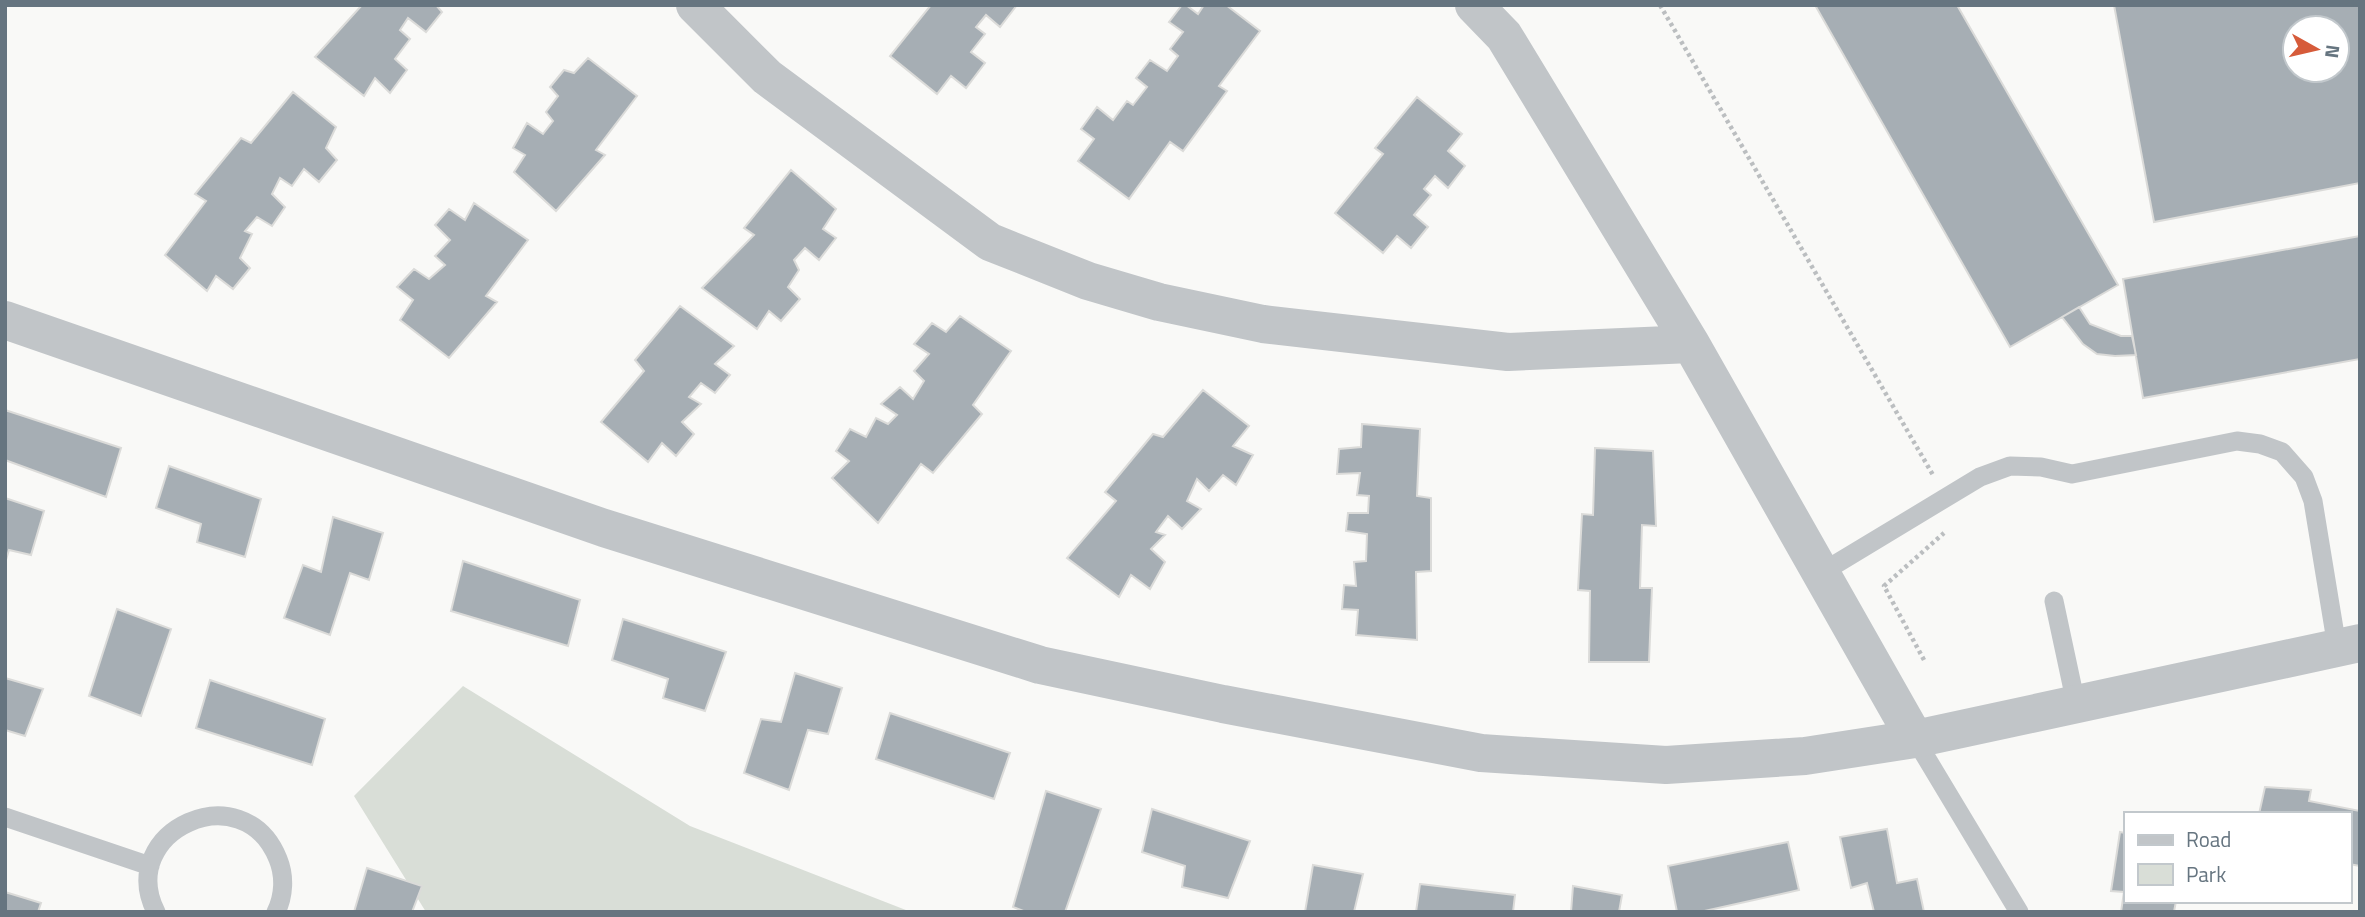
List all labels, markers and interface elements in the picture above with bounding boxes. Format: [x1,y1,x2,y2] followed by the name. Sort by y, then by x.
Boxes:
[2281,14,2351,84] north arrow
[2318,43,2349,60] text: N
[2124,812,2351,903] legend
[2186,823,2231,855] text: Road
[2186,858,2226,890] text: Park

